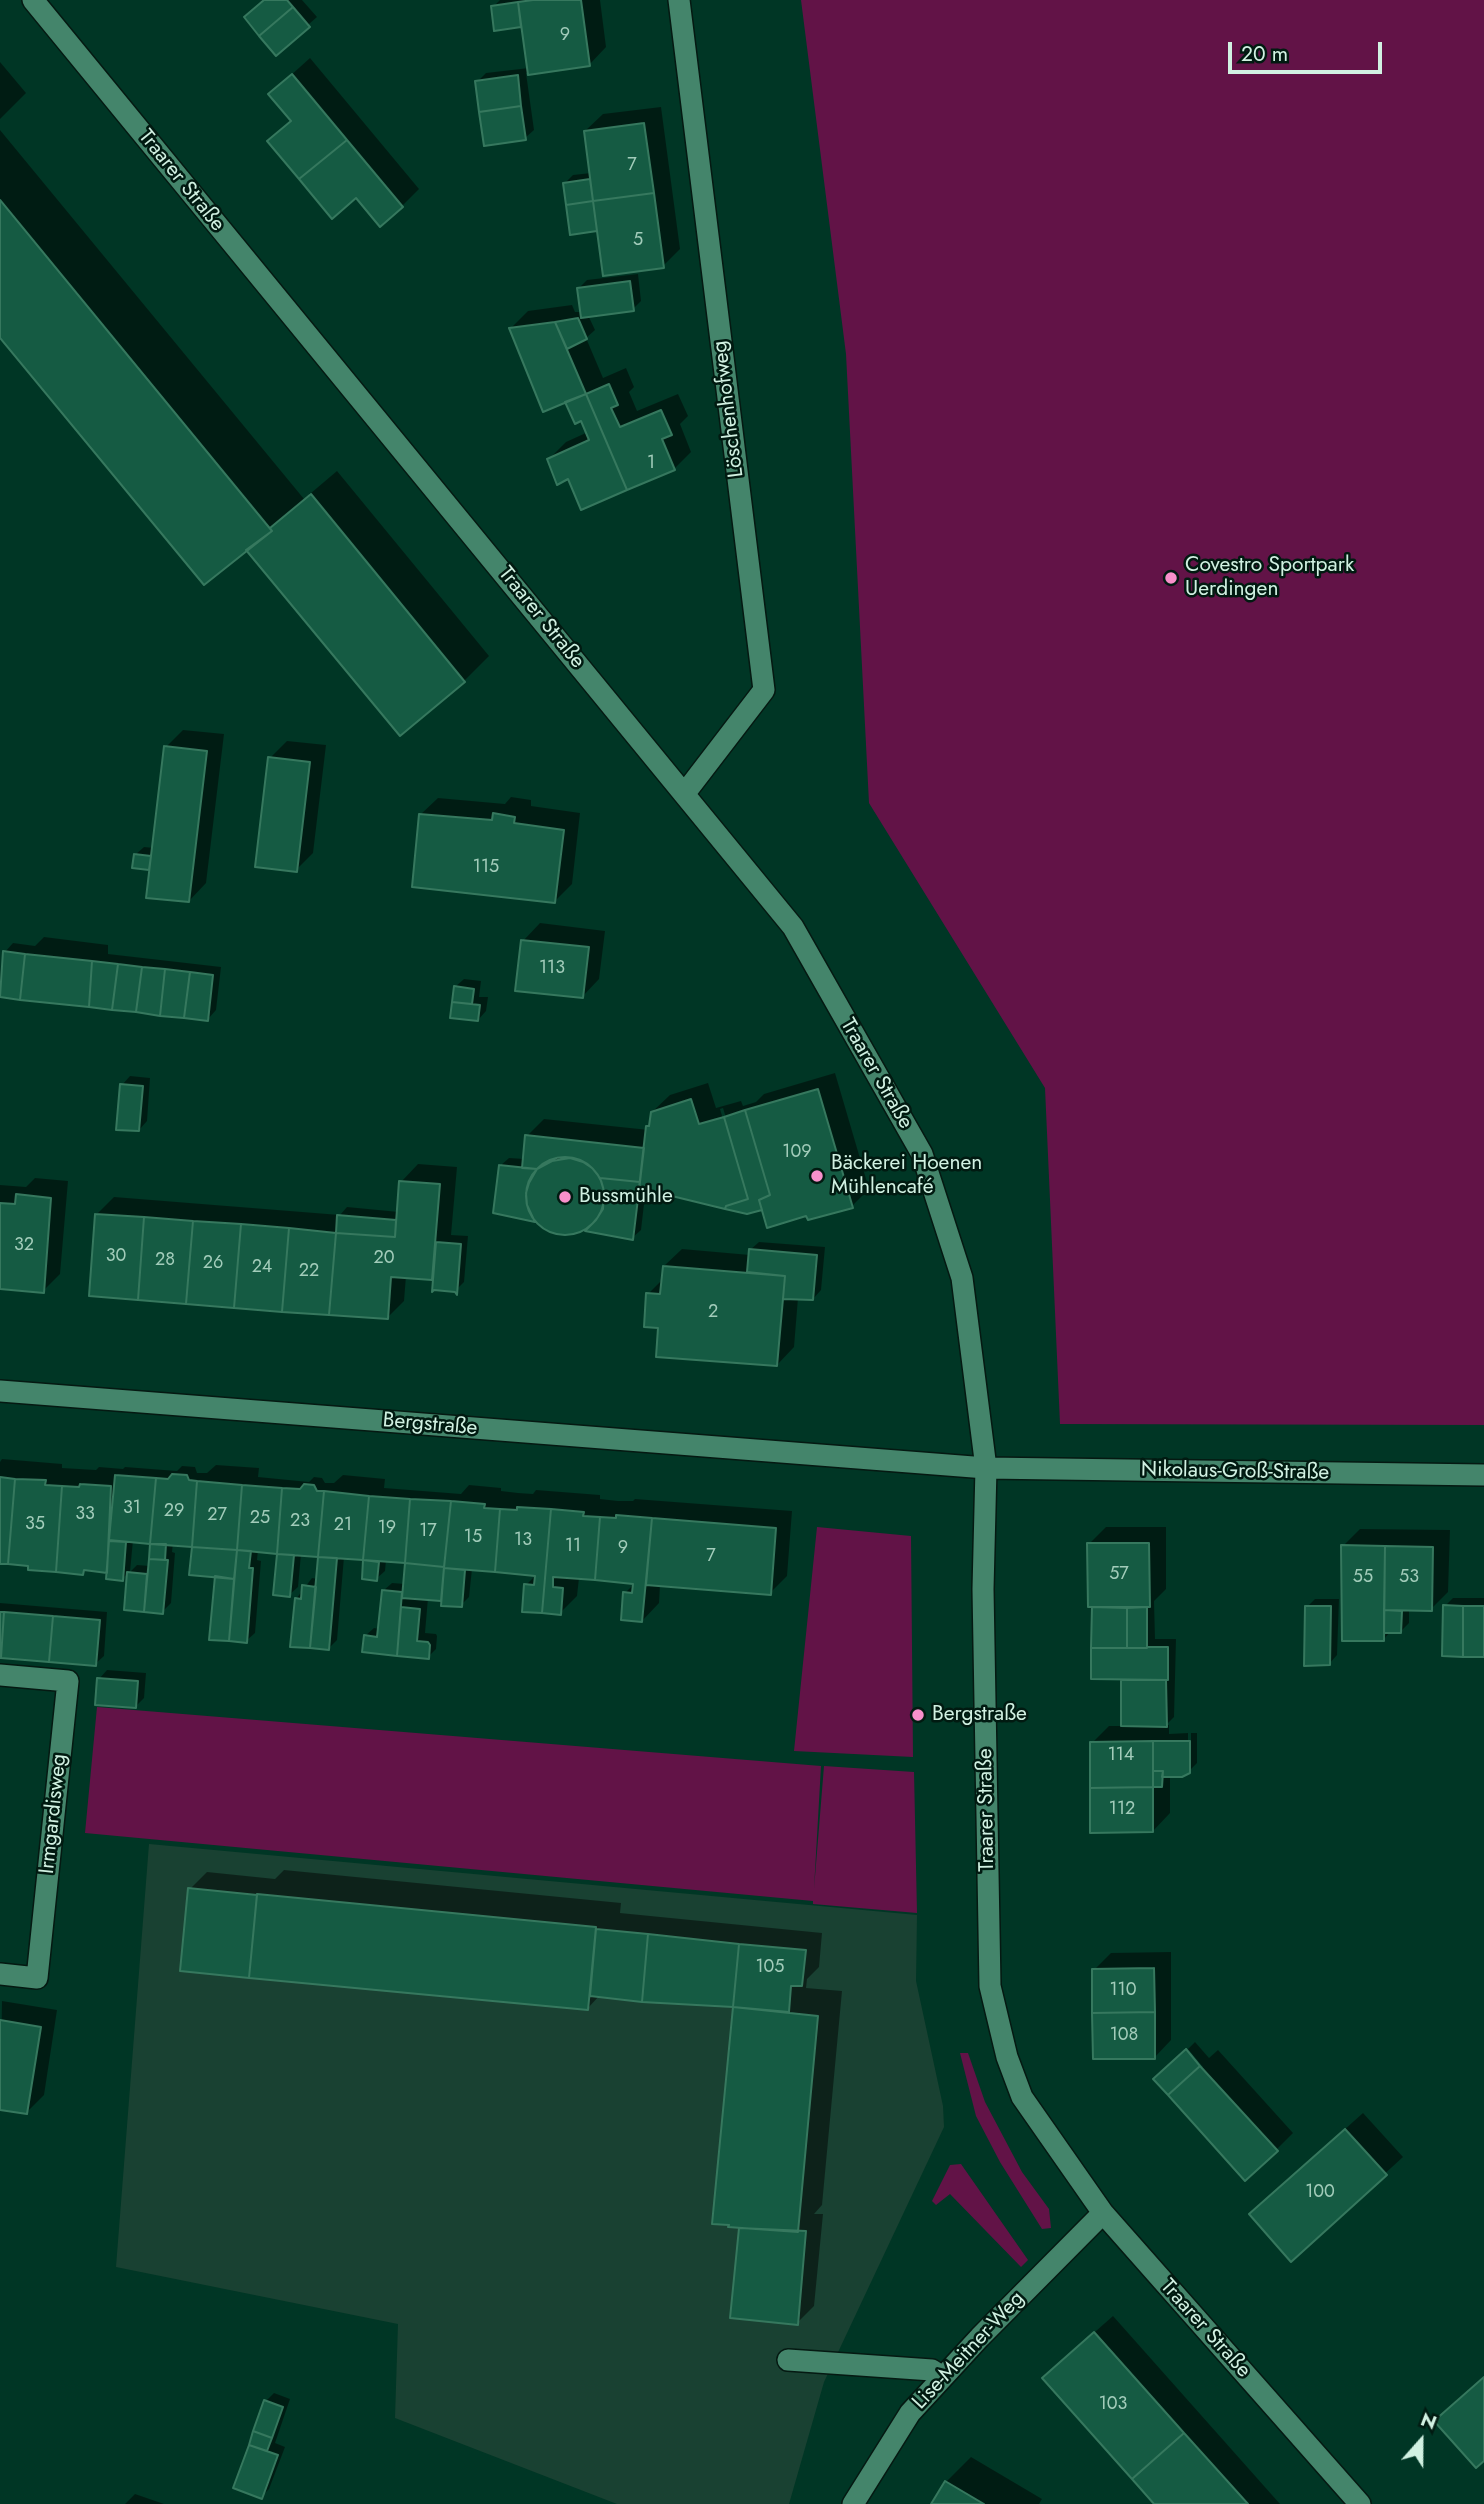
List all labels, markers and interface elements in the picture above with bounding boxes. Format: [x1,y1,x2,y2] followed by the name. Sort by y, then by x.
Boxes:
[560,25,570,47] house number: 9
[1232,28,1386,72] scale bar
[1241,39,1288,69] text: 20 m
[132,125,230,237] street label: Traarer Straße
[627,155,637,177] house number: 7
[633,230,643,252] house number: 5
[708,339,750,479] street label: Löschenhofweg
[647,453,655,475] house number: 1
[1185,553,1354,603] place label: Covestro Sportpark Uerdingen
[492,562,590,674] street label: Traarer Straße
[1163,570,1179,586] marker: Covestro Sportpark Uerdingen
[473,857,499,879] house number: 115
[539,958,565,980] house number: 113
[834,1014,918,1134] street label: Traarer Straße
[782,1142,812,1164] house number: 109
[831,1151,982,1201] place label: Bäckerei Hoenen Mühlencafé
[809,1168,825,1184] marker: Bäckerei Hoenen Mühlencafé
[579,1184,673,1210] place label: Bussmühle
[557,1189,573,1205] marker: Bussmühle
[14,1235,34,1257] house number: 32
[106,1246,126,1268] house number: 30
[373,1248,395,1270] house number: 20
[155,1250,175,1272] house number: 28
[203,1253,223,1275] house number: 26
[252,1257,272,1279] house number: 24
[299,1261,319,1283] house number: 22
[708,1302,718,1324] house number: 2
[382,1408,478,1442] street label: Bergstraße
[1141,1458,1329,1486] street label: Nikolaus-Groß-Straße
[123,1498,141,1520] house number: 31
[164,1501,184,1523] house number: 29
[75,1504,95,1526] house number: 33
[207,1505,227,1527] house number: 27
[250,1508,270,1530] house number: 25
[290,1511,310,1533] house number: 23
[25,1514,45,1536] house number: 35
[334,1515,352,1537] house number: 21
[378,1518,396,1540] house number: 19
[419,1521,437,1543] house number: 17
[464,1527,482,1549] house number: 15
[514,1530,532,1552] house number: 13
[565,1536,581,1558] house number: 11
[618,1538,628,1560] house number: 9
[706,1546,716,1568] house number: 7
[1109,1564,1129,1586] house number: 57
[1353,1567,1373,1589] house number: 55
[1399,1567,1419,1589] house number: 53
[932,1702,1027,1728] place label: Bergstraße
[910,1707,926,1723] marker: Bergstraße
[1108,1745,1134,1767] house number: 114
[973,1748,1001,1872] street label: Traarer Straße
[35,1753,73,1875] street label: Irmgardisweg
[1109,1799,1135,1821] house number: 112
[755,1957,785,1979] house number: 105
[1110,1980,1136,2002] house number: 110
[1110,2025,1138,2047] house number: 108
[1305,2182,1335,2204] house number: 100
[1154,2275,1256,2383] street label: Traarer Straße
[908,2287,1030,2415] street label: Lise-Meitner-Weg
[1099,2394,1127,2416] house number: 103
[1386,2406,1456,2476] north arrow
[1417,2406,1441,2436] text: N

